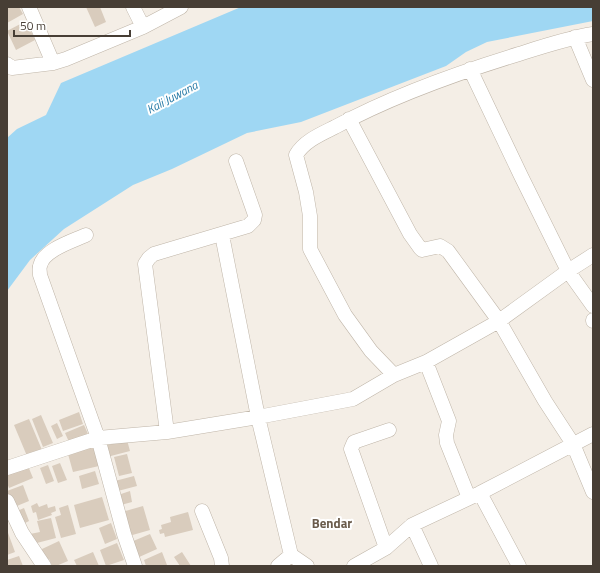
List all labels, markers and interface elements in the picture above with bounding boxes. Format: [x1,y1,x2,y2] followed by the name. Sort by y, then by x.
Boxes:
[14,12,130,38] scale bar
[20,16,46,35] text: 50 m
[143,75,202,118] water label: Kali Juwana
[312,513,352,533] district label: Bendar

